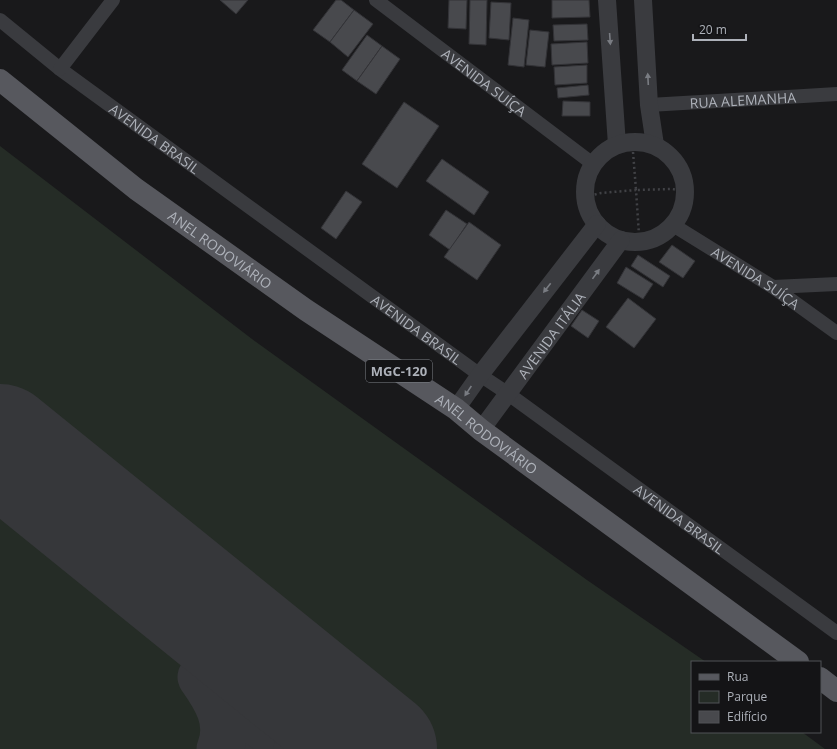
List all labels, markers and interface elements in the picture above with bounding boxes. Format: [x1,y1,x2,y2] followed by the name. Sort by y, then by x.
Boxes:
[693,16,746,42] scale bar
[699,21,727,38] text: 20 m
[607,33,614,45] one-way arrow
[438,44,531,120] street label: AVENIDA SUÍÇA
[644,73,651,85] one-way arrow
[689,87,797,112] street label: RUA ALEMANHA
[106,99,204,178] street label: AVENIDA BRASIL
[165,206,276,293] street label: ANEL RODOVIÁRIO
[708,242,804,313] street label: AVENIDA SUÍÇA
[591,269,599,279] one-way arrow
[543,283,552,294] one-way arrow
[513,288,589,382] street label: AVENIDA ITÁLIA
[368,290,466,368] street label: AVENIDA BRASIL
[366,360,432,382] road number: MGC-120
[464,386,472,397] one-way arrow
[432,389,542,478] street label: ANEL RODOVIÁRIO
[631,479,729,558] street label: AVENIDA BRASIL
[691,661,821,733] legend
[727,668,748,685] text: Rua
[727,688,767,705] text: Parque
[727,708,767,725] text: Edifício

